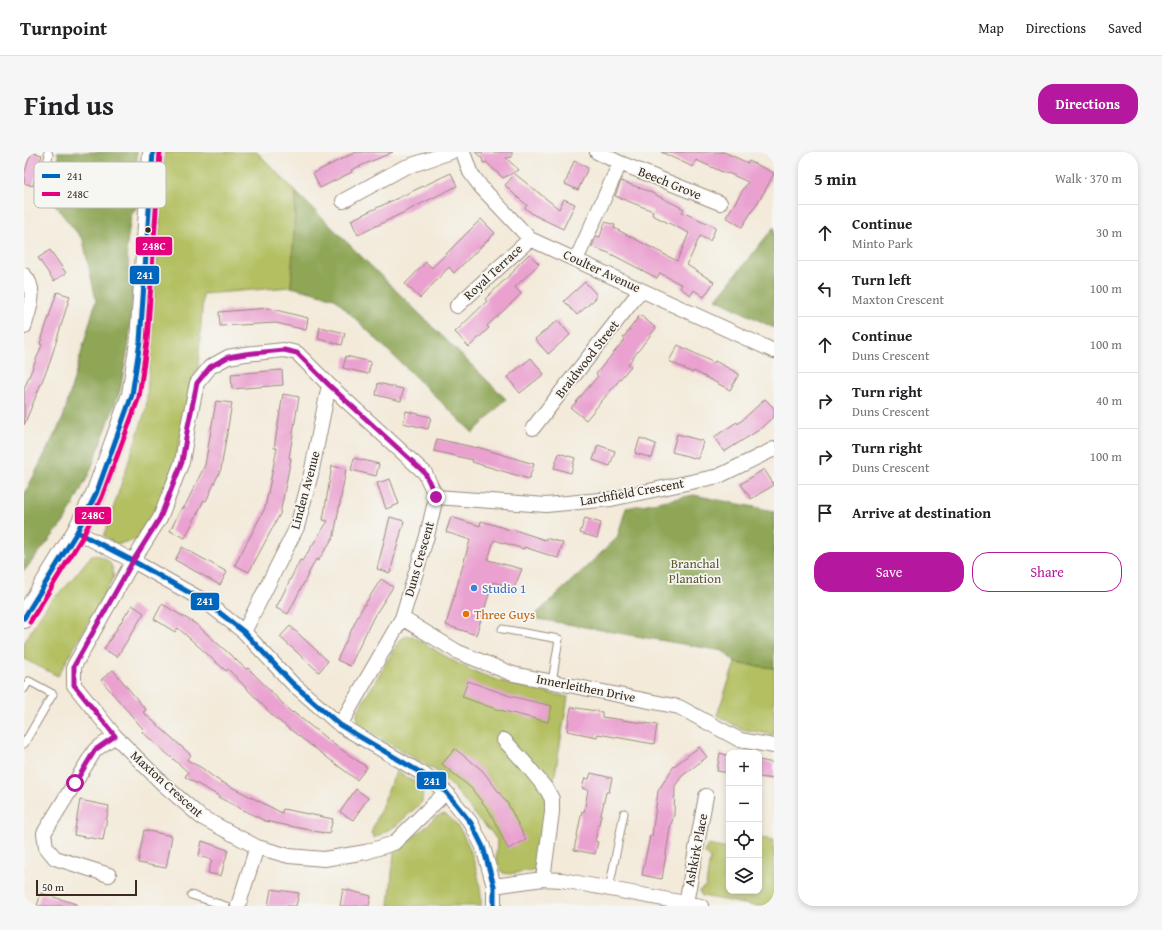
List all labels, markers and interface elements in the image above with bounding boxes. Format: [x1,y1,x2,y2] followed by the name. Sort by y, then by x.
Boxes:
[20,14,107,42] text: Turnpoint
[978,18,1004,38] text: Map
[1026,18,1086,38] text: Directions
[1108,18,1142,38] text: Saved
[24,84,114,125] text: Find us
[1038,84,1138,124] button: Directions
[34,162,166,208] legend
[635,162,705,204] street label: Beech Grove
[814,166,856,191] text: 5 min
[67,168,83,184] text: 241
[1055,169,1122,188] text: Walk · 370 m
[67,186,89,202] text: 248C
[852,213,913,234] text: Continue
[814,222,836,244] icon: ahead
[1096,223,1122,242] text: 30 m
[143,225,153,235] unlabelled marker
[852,234,913,253] text: Minto Park
[135,236,173,256] line badge: 248C
[142,238,166,254] text: 248C
[459,240,527,304] street label: Royal Terrace
[560,245,644,297] street label: Coulter Avenue
[129,265,160,285] line badge: 241
[136,267,154,283] text: 241
[852,269,911,290] text: Turn left
[814,278,836,300] icon: left
[1090,279,1122,298] text: 100 m
[852,290,944,309] text: Maxton Crescent
[550,316,624,402] street label: Braidwood Street
[852,325,913,346] text: Continue
[814,334,836,356] icon: ahead
[1090,335,1122,354] text: 100 m
[852,346,930,365] text: Duns Crescent
[852,381,923,402] text: Turn right
[814,390,836,412] icon: right
[1096,391,1122,410] text: 40 m
[852,402,930,421] text: Duns Crescent
[852,437,923,458] text: Turn right
[814,446,836,468] icon: right
[1090,447,1122,466] text: 100 m
[285,449,325,531] street label: Linden Avenue
[852,458,930,477] text: Duns Crescent
[579,473,686,510] street label: Larchfield Crescent
[427,488,445,506] route end
[814,502,836,524] icon: arrive
[852,502,991,523] text: Arrive at destination
[74,506,112,525] line badge: 248C
[81,507,105,523] text: 248C
[399,519,439,599] street label: Duns Crescent
[814,552,964,592] button: Save
[972,552,1122,592] button: Share
[669,554,722,588] park label: Branchal Planation
[482,579,526,598] place label: Studio 1
[469,583,479,593] marker: Studio 1
[190,592,220,611] line badge: 241
[196,593,214,609] text: 241
[474,605,535,624] place label: Three Guys
[461,609,471,619] marker: Three Guys
[535,669,637,707] street label: Innerleithen Drive
[126,746,208,822] street label: Maxton Crescent
[726,750,762,894] map controls
[726,750,762,786] button: +
[416,771,447,790] line badge: 241
[423,773,441,789] text: 241
[66,774,84,792] route start
[726,786,762,822] button: −
[680,812,712,888] street label: Ashkirk Place
[726,822,762,858] button: locate
[726,858,762,894] button: layers
[36,878,137,897] scale bar
[42,879,64,895] text: 50 m

